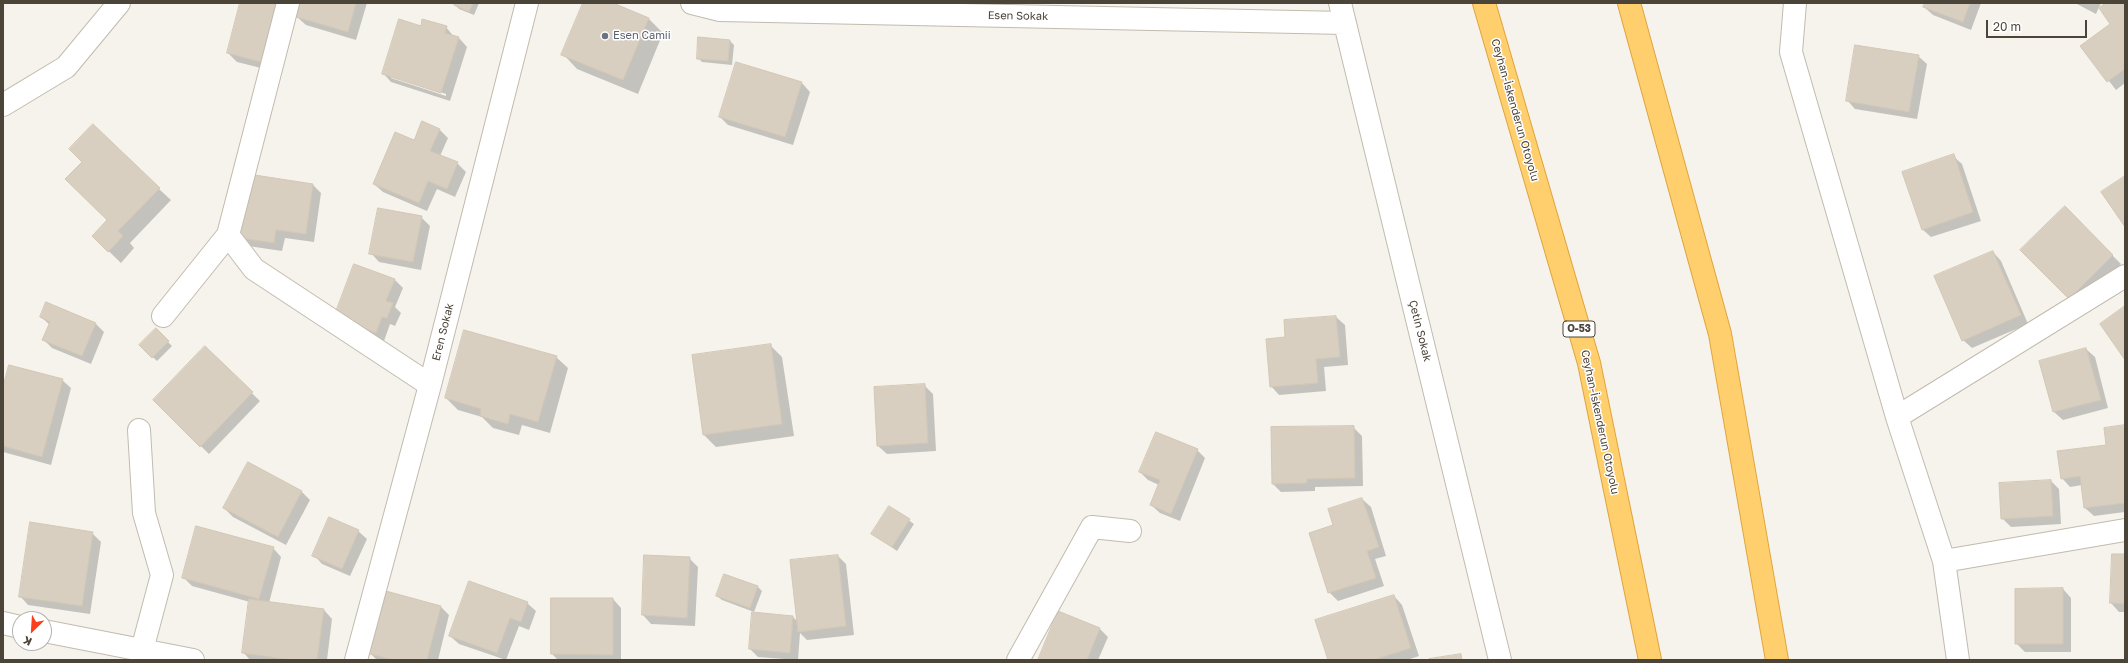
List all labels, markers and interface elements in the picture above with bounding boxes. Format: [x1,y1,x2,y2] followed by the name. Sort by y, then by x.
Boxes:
[988,9,1048,23] street label: Esen Sokak
[1988,12,2089,38] scale bar
[1993,19,2021,34] text: 20 m
[613,29,671,43] place label: Esen Camii
[600,31,610,41] marker: Esen Camii
[1488,37,1542,183] street label: Ceyhan-İskenderun Otoyolu
[1406,299,1434,363] street label: Çetin Sokak
[429,302,457,362] street label: Eren Sokak
[1563,321,1595,337] road number: O-53
[1578,349,1622,495] street label: Ceyhan-İskenderun Otoyolu
[12,611,52,651] north arrow
[21,634,34,649] text: K

